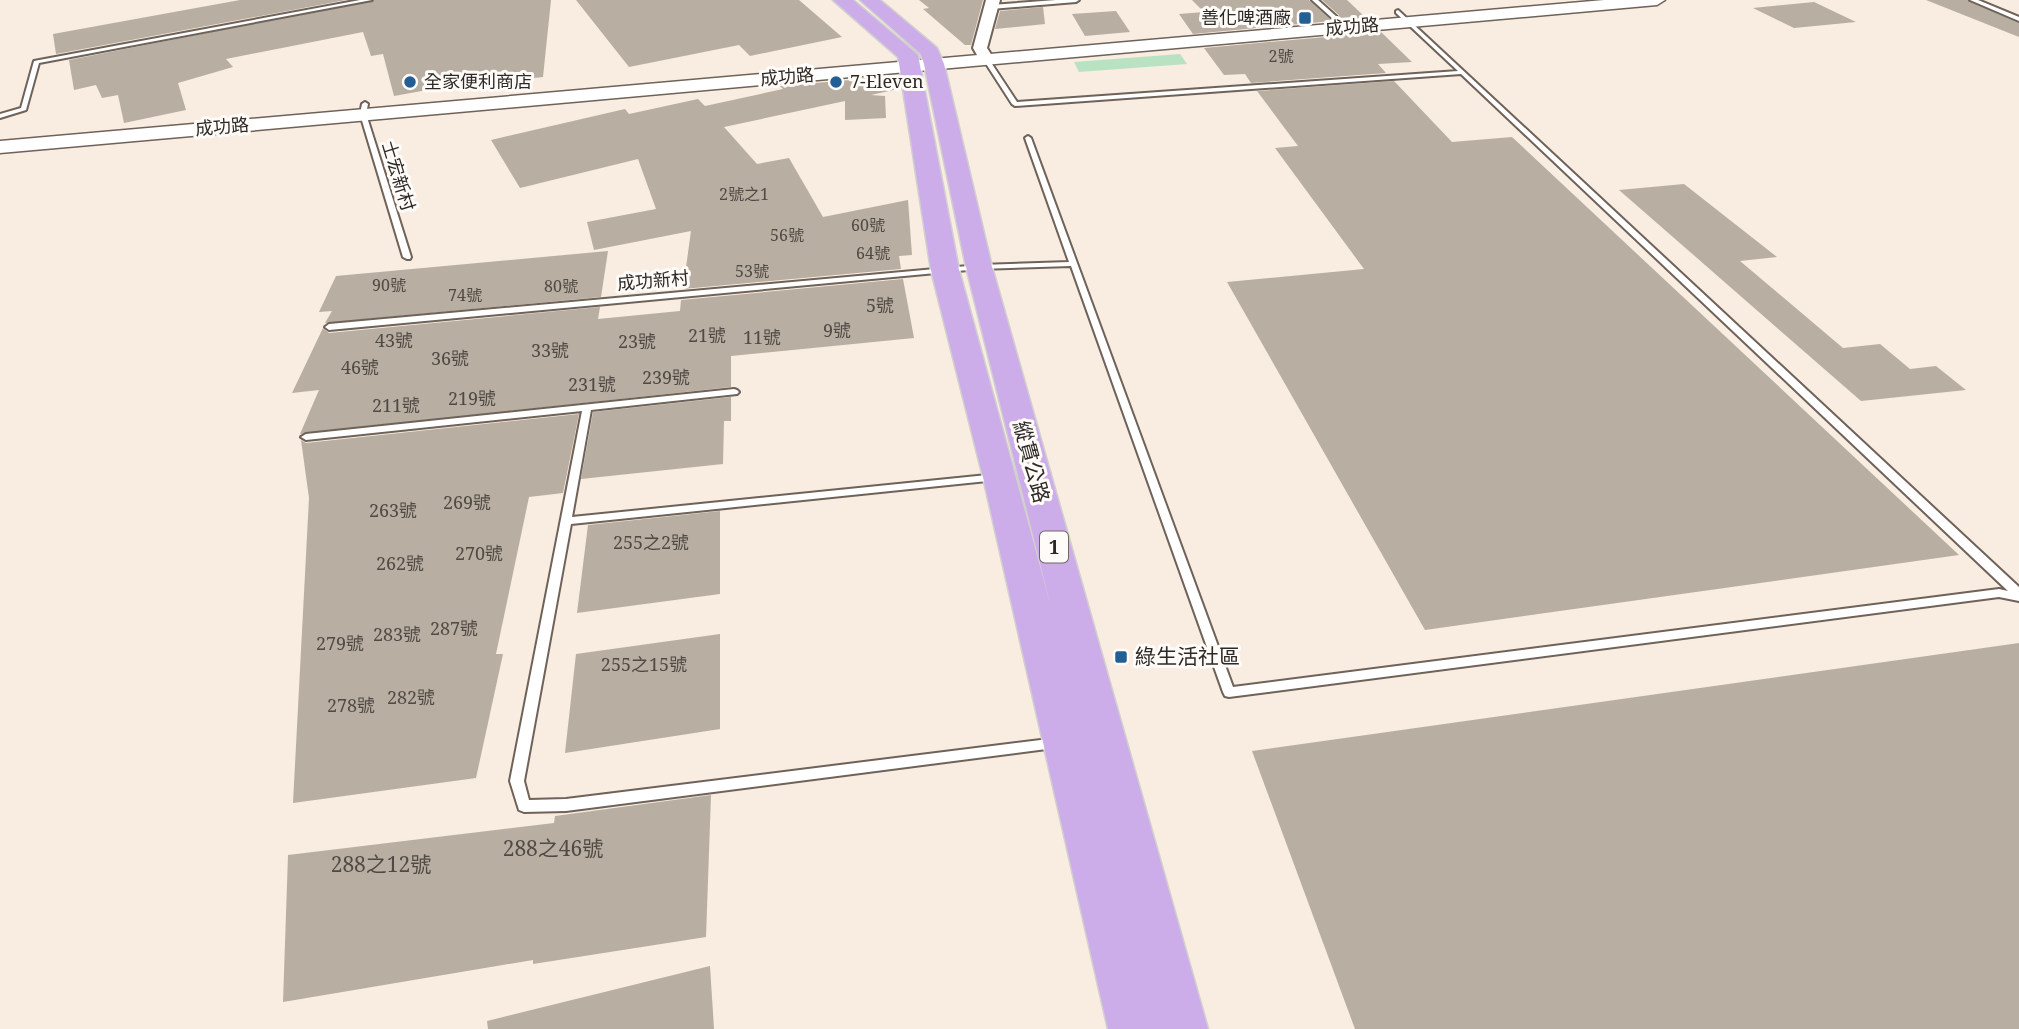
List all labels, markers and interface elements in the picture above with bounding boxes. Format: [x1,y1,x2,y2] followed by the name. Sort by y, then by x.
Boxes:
[1201,5,1291,29] place label: 善化啤酒廠
[1297,10,1313,26] marker: 善化啤酒廠
[1324,12,1380,40] street label: 成功路
[1269,45,1293,67] house number: 2號
[759,62,815,90] street label: 成功路
[424,69,532,93] place label: 全家便利商店
[850,69,924,93] place label: 7-Eleven
[402,74,418,90] marker: 全家便利商店
[828,74,844,90] marker: 7-Eleven
[194,112,250,140] street label: 成功路
[377,138,421,214] street label: 士宏新村
[719,183,769,205] house number: 2號之1
[851,214,885,236] house number: 60號
[770,224,804,246] house number: 56號
[856,242,890,264] house number: 64號
[735,260,769,282] house number: 53號
[616,265,690,295] street label: 成功新村
[372,274,406,296] house number: 90號
[544,275,578,297] house number: 80號
[448,284,482,306] house number: 74號
[866,293,894,317] house number: 5號
[823,318,851,342] house number: 9號
[688,323,726,347] house number: 21號
[743,325,781,349] house number: 11號
[375,328,413,352] house number: 43號
[618,329,656,353] house number: 23號
[531,338,569,362] house number: 33號
[431,346,469,370] house number: 36號
[341,355,379,379] house number: 46號
[642,365,690,389] house number: 239號
[568,372,616,396] house number: 231號
[448,386,496,410] house number: 219號
[372,393,420,417] house number: 211號
[1008,418,1056,506] street label: 縱貫公路
[443,490,491,514] house number: 269號
[369,498,417,522] house number: 263號
[613,530,689,554] house number: 255之2號
[1040,532,1068,562] road number: 1
[455,541,503,565] house number: 270號
[376,551,424,575] house number: 262號
[430,616,478,640] house number: 287號
[373,622,421,646] house number: 283號
[316,631,364,655] house number: 279號
[1135,642,1240,670] place label: 綠生活社區
[1113,649,1129,665] marker: 綠生活社區
[601,652,687,676] house number: 255之15號
[387,685,435,709] house number: 282號
[327,693,375,717] house number: 278號
[503,834,603,862] house number: 288之46號
[331,850,431,878] house number: 288之12號

